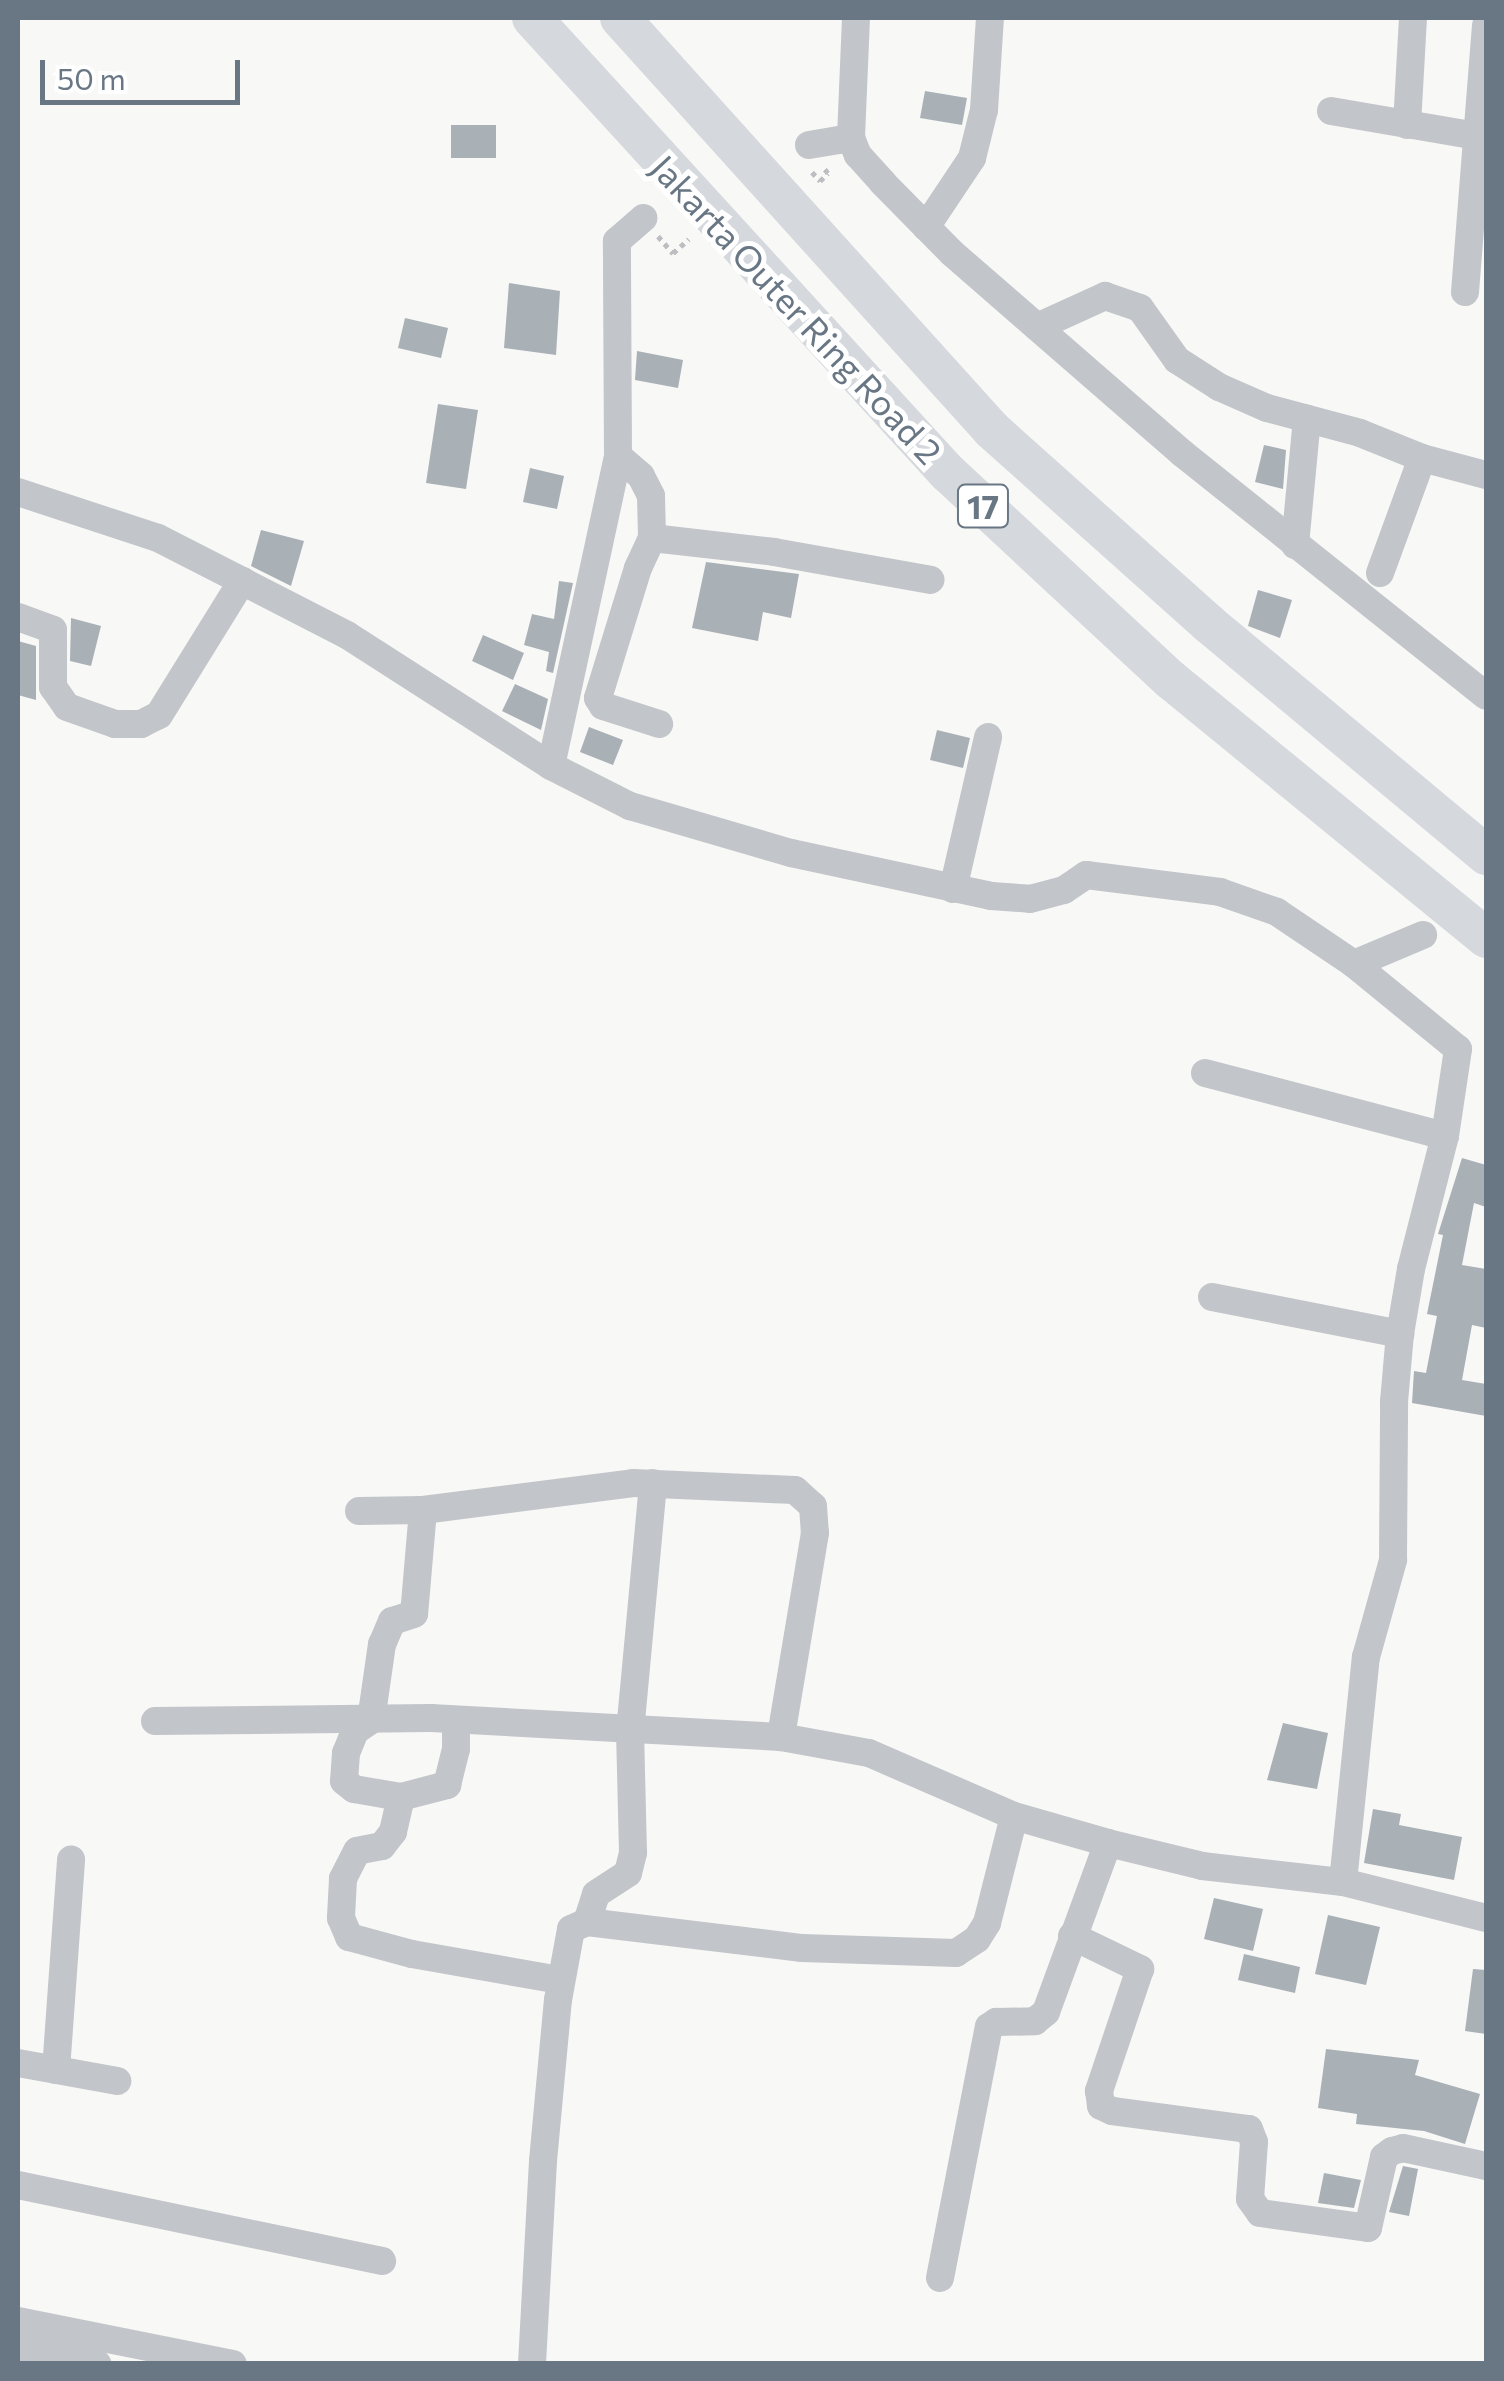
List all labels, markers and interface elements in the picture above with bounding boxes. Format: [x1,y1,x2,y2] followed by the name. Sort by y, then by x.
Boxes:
[45,40,245,102] scale bar
[57,59,126,96] text: 50 m
[643,146,951,472] street label: Jakarta Outer Ring Road 2
[956,479,1010,533] road number: 17

